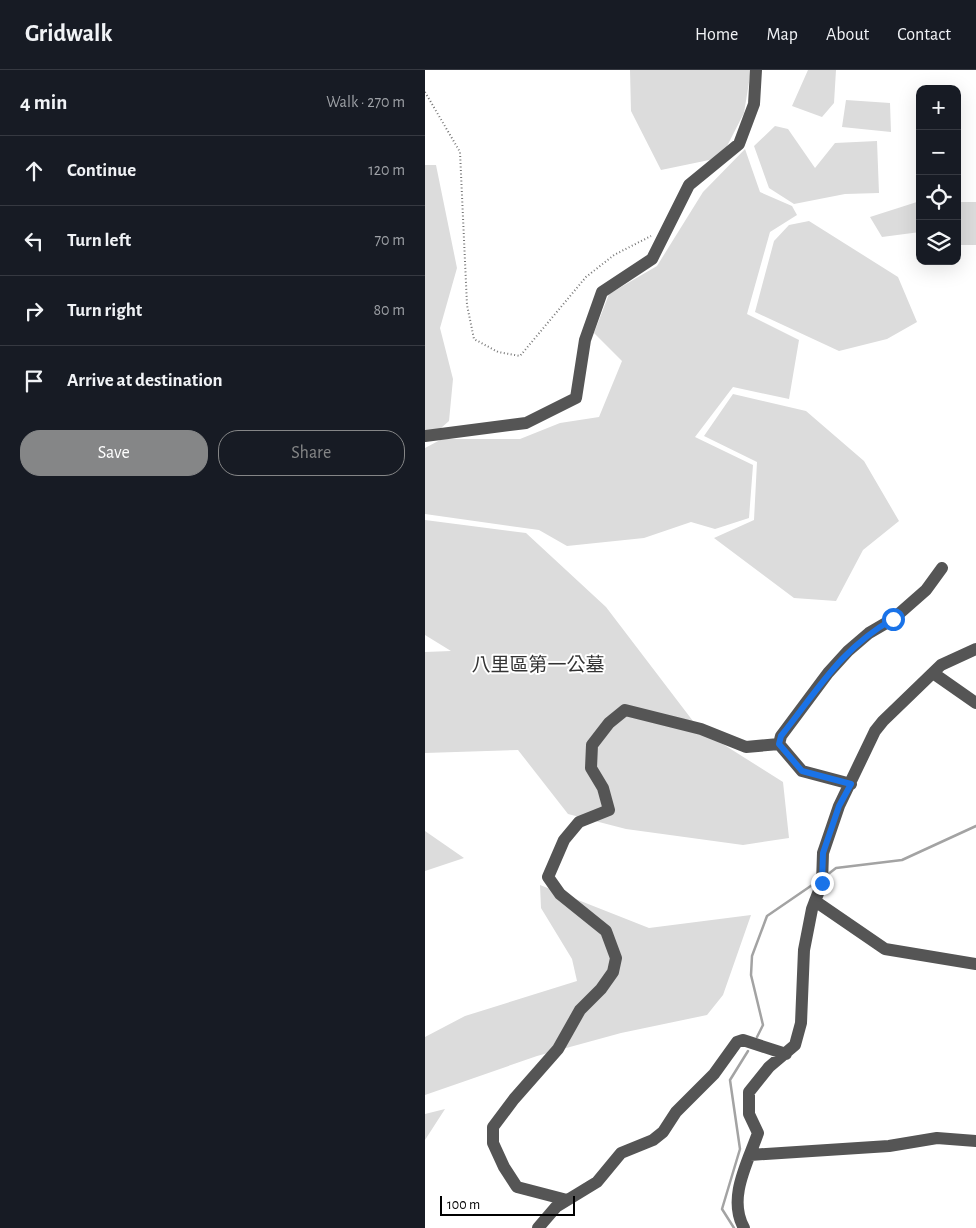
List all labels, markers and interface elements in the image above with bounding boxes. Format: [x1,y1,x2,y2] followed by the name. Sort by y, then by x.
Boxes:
[25,22,112,46] text: Gridwalk
[695,26,738,44] text: Home
[766,26,798,44] text: Map
[826,26,869,44] text: About
[897,26,951,44] text: Contact
[916,85,961,265] map controls
[916,85,961,130] button: +
[20,92,67,113] text: 4 min
[326,94,405,110] text: Walk · 270 m
[916,130,961,175] button: −
[20,157,48,185] icon: ahead
[67,161,136,180] text: Continue
[368,162,405,178] text: 120 m
[916,175,961,220] button: locate
[916,220,961,265] button: layers
[20,227,48,255] icon: left
[67,231,131,250] text: Turn left
[374,232,405,248] text: 70 m
[20,297,48,325] icon: right
[67,301,142,320] text: Turn right
[374,302,405,318] text: 80 m
[20,367,48,395] icon: arrive
[67,371,223,390] text: Arrive at destination
[20,430,208,476] button: Save
[218,430,405,476] button: Share
[882,608,905,631] route start
[471,654,605,675] park label: 八里區第一公墓
[811,872,834,895] route end
[440,1193,575,1216] scale bar
[447,1198,480,1212] text: 100 m

